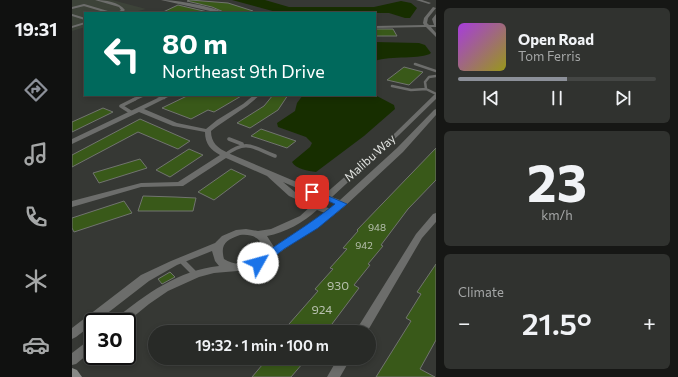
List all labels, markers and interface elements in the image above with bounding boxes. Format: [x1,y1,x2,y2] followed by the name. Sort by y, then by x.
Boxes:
[15,18,57,40] text: 19:31
[162,26,228,60] text: 80 m
[96,28,148,80] icon: left
[518,30,594,48] text: Open Road
[518,48,581,64] text: Tom Ferris
[162,60,325,82] text: Northeast 9th Drive
[22,76,50,104] icon: directions
[480,87,502,109] icon: previous
[546,87,568,109] icon: pause
[612,87,634,109] icon: next
[341,131,398,184] street label: Malibu Way
[22,140,50,168] icon: music
[527,149,587,213] text: 23
[295,175,329,209] pin
[301,181,323,203] icon: arrive
[22,203,50,231] icon: phone
[541,207,573,223] text: km/h
[368,221,386,233] house number: 948
[355,239,373,251] house number: 942
[237,242,279,284] position arrow
[22,267,50,295] icon: climate
[327,278,349,292] house number: 930
[458,284,504,300] text: Climate
[312,302,332,316] house number: 924
[522,304,592,341] text: 21.5°
[458,309,471,336] text: −
[643,309,656,336] text: +
[84,313,136,365] speed limit sign: 30
[22,331,50,359] icon: car
[195,336,329,354] text: 19:32 · 1 min · 100 m

